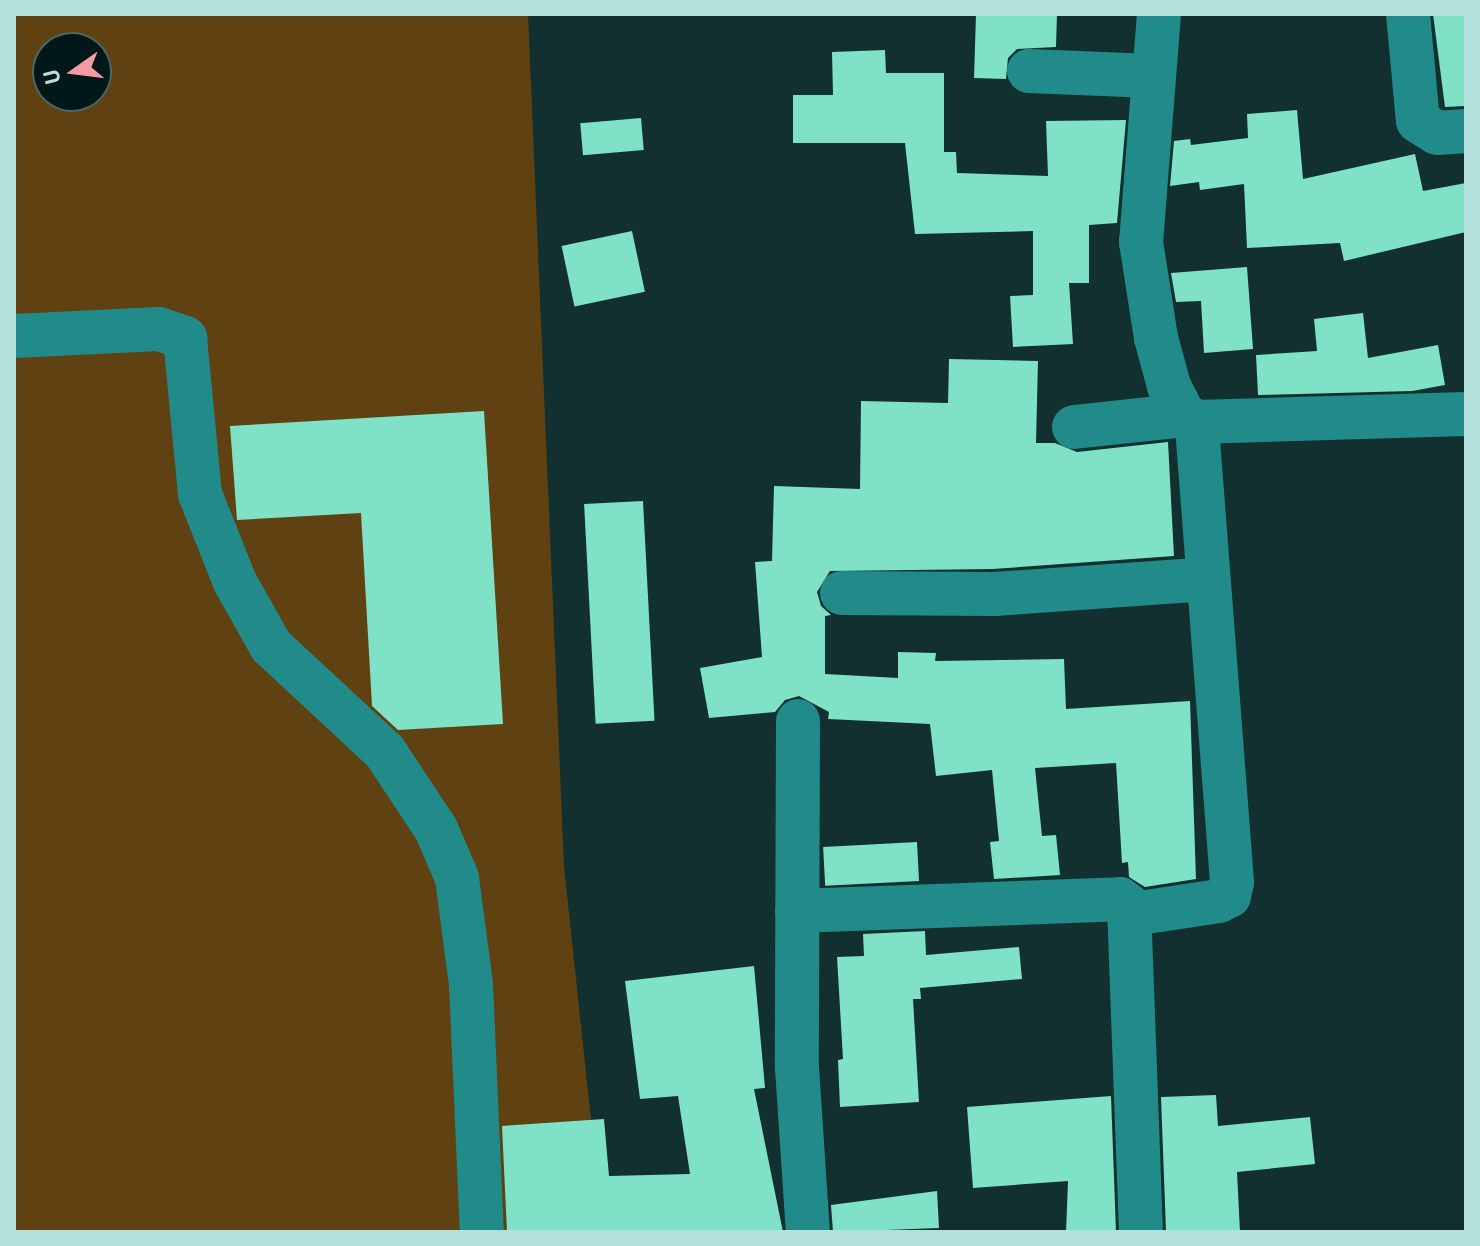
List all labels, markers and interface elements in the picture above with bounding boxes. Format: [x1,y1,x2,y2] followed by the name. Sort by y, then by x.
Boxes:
[32,32,112,112] north arrow
[36,67,65,87] text: U

